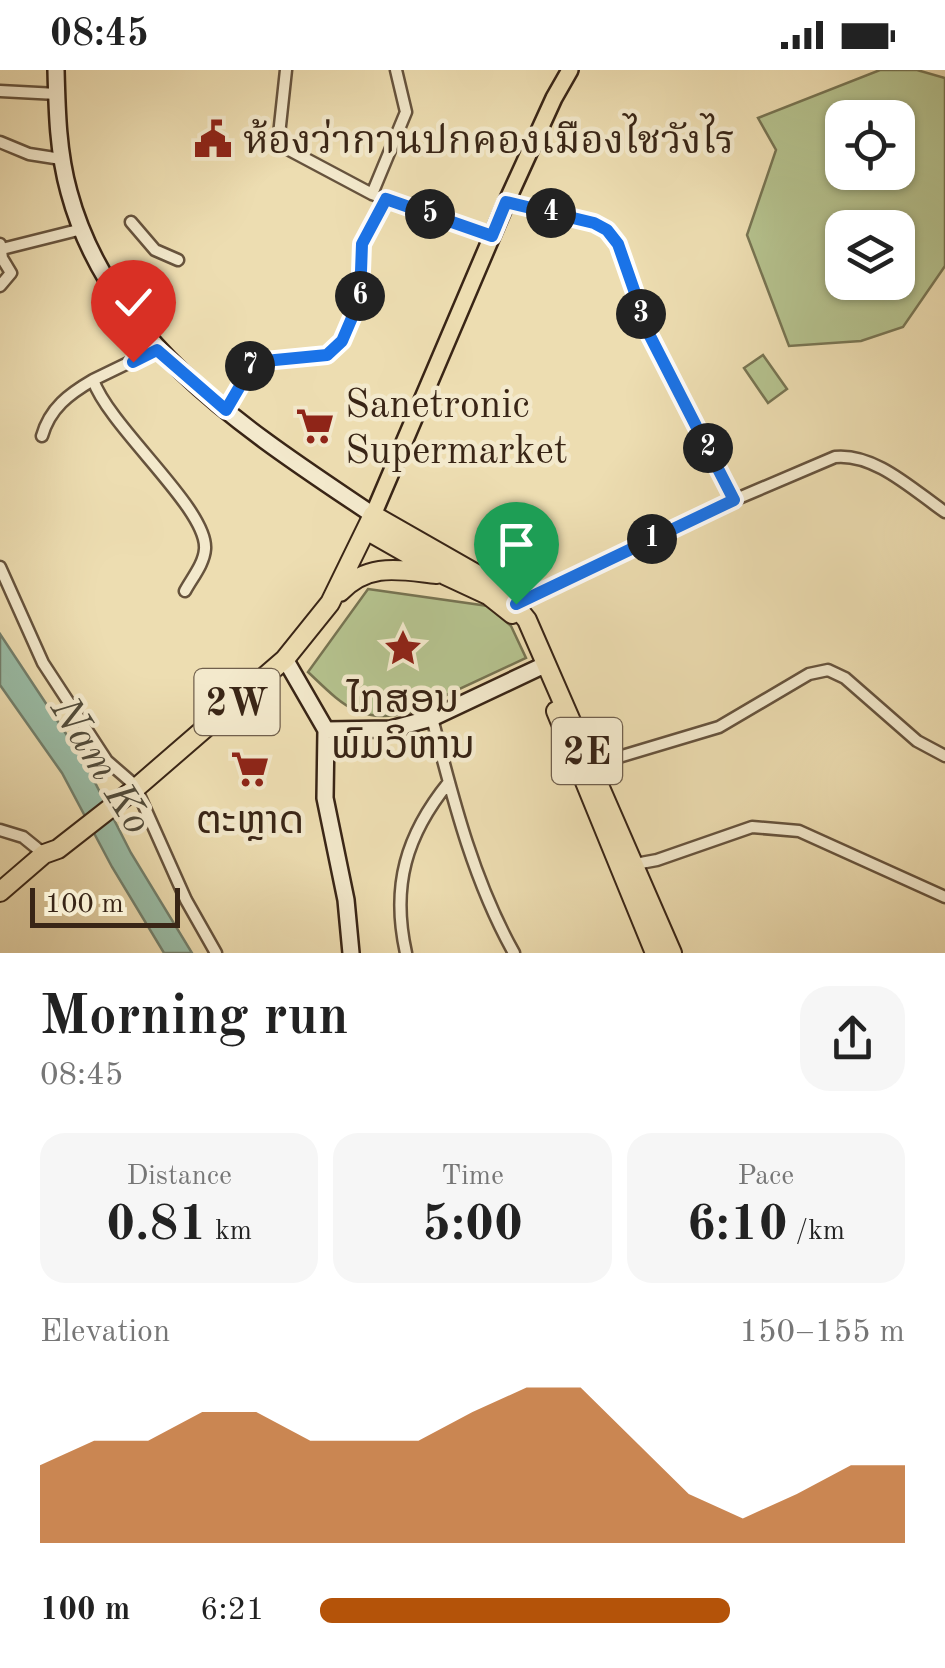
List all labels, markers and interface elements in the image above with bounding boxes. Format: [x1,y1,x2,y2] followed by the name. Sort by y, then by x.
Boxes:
[50,16,149,54] text: 08:45
[825,100,915,300] map controls
[825,100,915,190] button: locate
[243,113,735,163] place label: ห้องว่ากานปกคองเมืองไชวังไร
[192,118,234,160] public building icon: ห้องว่ากานปกคองเมืองไชวังไร
[526,188,576,238] pin: 4
[405,189,455,239] pin: 5
[543,199,559,227] text: 4
[422,200,438,228] text: 5
[825,210,915,300] button: layers
[91,260,176,363] pin
[335,271,385,321] pin: 6
[106,275,161,330] icon: check
[352,282,368,310] text: 6
[616,289,666,339] pin: 3
[633,300,649,328] text: 3
[225,341,275,391] pin: 7
[242,352,258,380] text: 7
[345,387,568,473] place label: Sanetronic Supermarket
[294,405,336,447] supermarket icon: Sanetronic Supermarket
[683,423,733,473] pin: 2
[700,434,716,462] text: 2
[474,502,559,605] pin
[627,514,677,564] pin: 1
[489,517,544,572] icon: arrive
[644,525,660,553] text: 1
[382,627,424,669] place icon: ໄກສອນ ພົມວິຫານ
[194,669,280,735] road number: 2W
[331,679,475,768] place label: ໄກສອນ ພົມວິຫານ
[41,689,158,842] water label: Nam Ko
[552,718,622,784] road number: 2E
[229,748,271,790] supermarket icon: ຕະຫຼາດ
[196,803,304,843] place label: ຕະຫຼາດ
[30,883,180,928] scale bar
[45,891,124,919] text: 100 m
[800,986,905,1091] button: share
[40,991,349,1046] text: Morning run
[40,1060,123,1092] text: 08:45
[126,1163,232,1191] text: Distance
[441,1163,504,1191] text: Time
[737,1163,794,1191] text: Pace
[106,1201,207,1251] text: 0.81
[422,1201,523,1251] text: 5:00
[687,1201,788,1251] text: 6:10
[207,1218,252,1246] text: km
[788,1218,845,1246] text: /km
[40,1317,170,1349] text: Elevation
[739,1317,905,1349] text: 150–155 m
[40,1595,130,1627] text: 100 m
[200,1595,265,1627] text: 6:21

